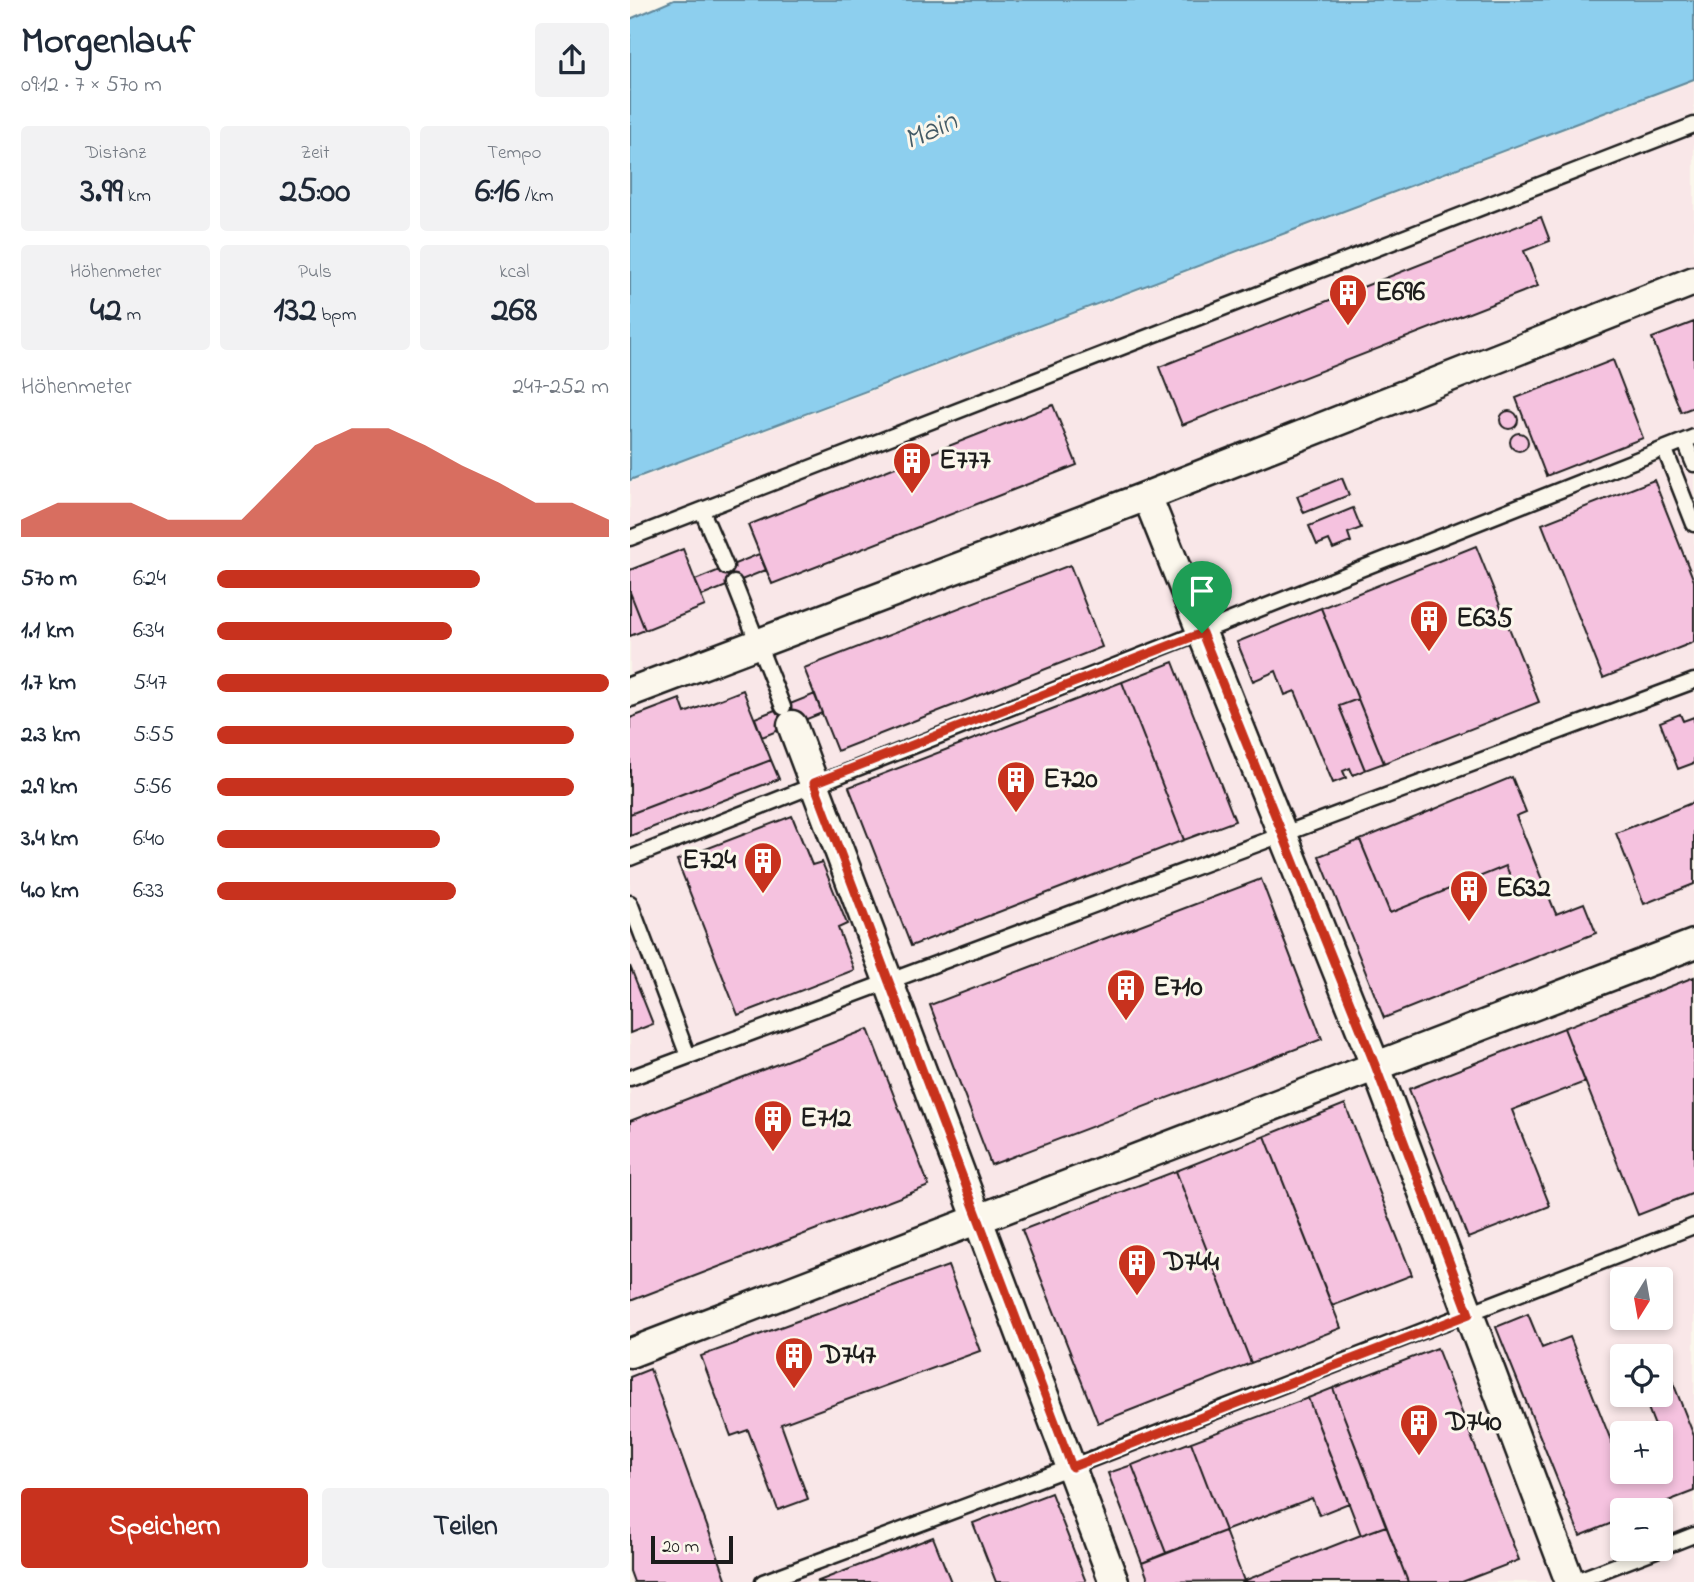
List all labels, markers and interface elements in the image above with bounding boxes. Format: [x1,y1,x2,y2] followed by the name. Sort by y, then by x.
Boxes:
[21,15,195,71] text: Morgenlauf
[535,23,609,97] button: share
[21,69,162,102] text: 09:12 · 7 × 570 m
[897,100,966,163] water label: Main
[85,140,146,167] text: Distanz
[300,140,330,167] text: Zeit
[487,140,542,167] text: Tempo
[80,167,123,218] text: 3.99
[280,167,350,218] text: 25:00
[475,167,520,218] text: 6:16
[123,183,151,210] text: km
[520,183,554,210] text: /km
[70,259,161,286] text: Höhenmeter
[298,259,332,286] text: Puls
[499,259,529,286] text: kcal
[1327,272,1369,327] building icon: E696
[1375,273,1426,314] place label: E696
[90,286,122,337] text: 42
[274,286,317,337] text: 132
[491,286,537,337] text: 268
[122,302,141,329] text: m
[317,302,356,329] text: bpm
[21,371,132,404] text: Höhenmeter
[512,371,609,404] text: 247–252 m
[891,440,933,495] building icon: E777
[939,441,991,482] place label: E777
[1172,561,1232,633] pin
[21,563,77,596] text: 570 m
[133,563,166,596] text: 6:24
[1183,572,1221,610] icon: arrive
[1408,598,1450,653] building icon: E635
[1456,599,1513,640] place label: E635
[21,615,74,648] text: 1.1 km
[133,615,164,648] text: 6:34
[21,667,76,700] text: 1.7 km
[133,667,167,700] text: 5:47
[21,719,80,752] text: 2.3 km
[133,719,174,752] text: 5:55
[995,759,1037,814] building icon: E720
[1043,760,1098,801] place label: E720
[21,771,78,804] text: 2.9 km
[133,771,171,804] text: 5:56
[21,823,78,856] text: 3.4 km
[133,823,165,856] text: 6:40
[742,840,784,895] building icon: E724
[682,841,736,882] place label: E724
[1448,868,1490,923] building icon: E632
[1496,869,1551,910] place label: E632
[21,875,79,908] text: 4.0 km
[133,875,164,908] text: 6:33
[1105,967,1147,1022] building icon: E710
[1153,968,1203,1009] place label: E710
[752,1098,794,1153] building icon: E712
[800,1099,851,1140] place label: E712
[1116,1242,1158,1297] building icon: D744
[1162,1243,1220,1284] place label: D744
[1610,1267,1673,1330] north arrow
[1610,1267,1673,1561] map controls
[773,1335,815,1390] building icon: D747
[819,1336,877,1377] place label: D747
[1610,1344,1673,1407] button: locate
[1398,1402,1440,1457] building icon: D740
[1444,1403,1502,1444] place label: D740
[1610,1421,1673,1484] button: +
[21,1488,308,1568] button: Speichern
[322,1488,609,1568] button: Teilen
[1610,1498,1673,1561] button: −
[651,1533,733,1565] scale bar
[662,1534,699,1561] text: 20 m

